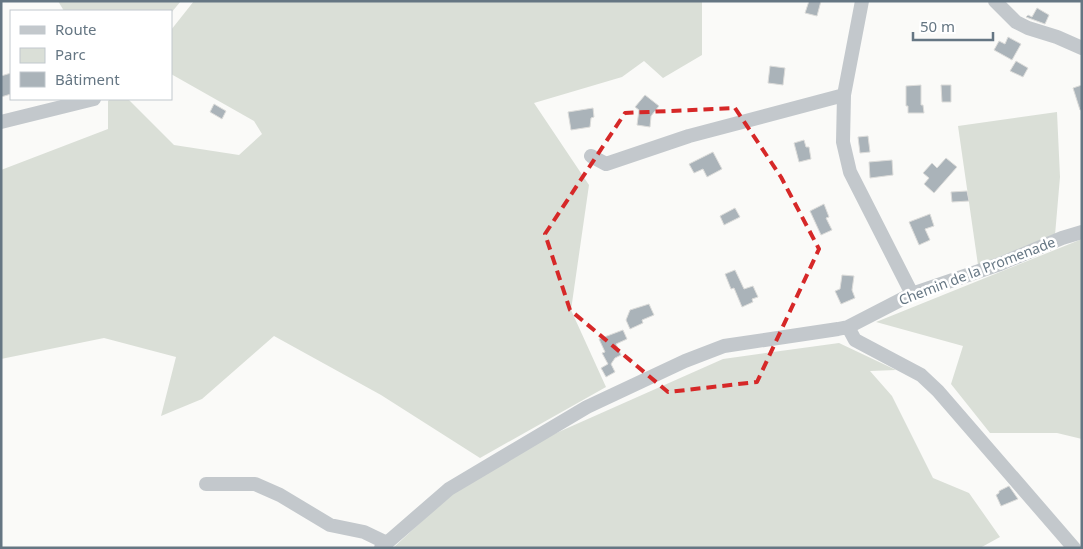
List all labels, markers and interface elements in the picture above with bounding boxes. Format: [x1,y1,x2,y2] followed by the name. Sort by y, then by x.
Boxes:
[10,10,172,100] legend
[913,10,993,42] scale bar
[920,16,955,36] text: 50 m
[55,19,97,39] text: Route
[55,44,86,64] text: Parc
[55,69,120,89] text: Bâtiment
[896,232,1058,309] street label: Chemin de la Promenade

